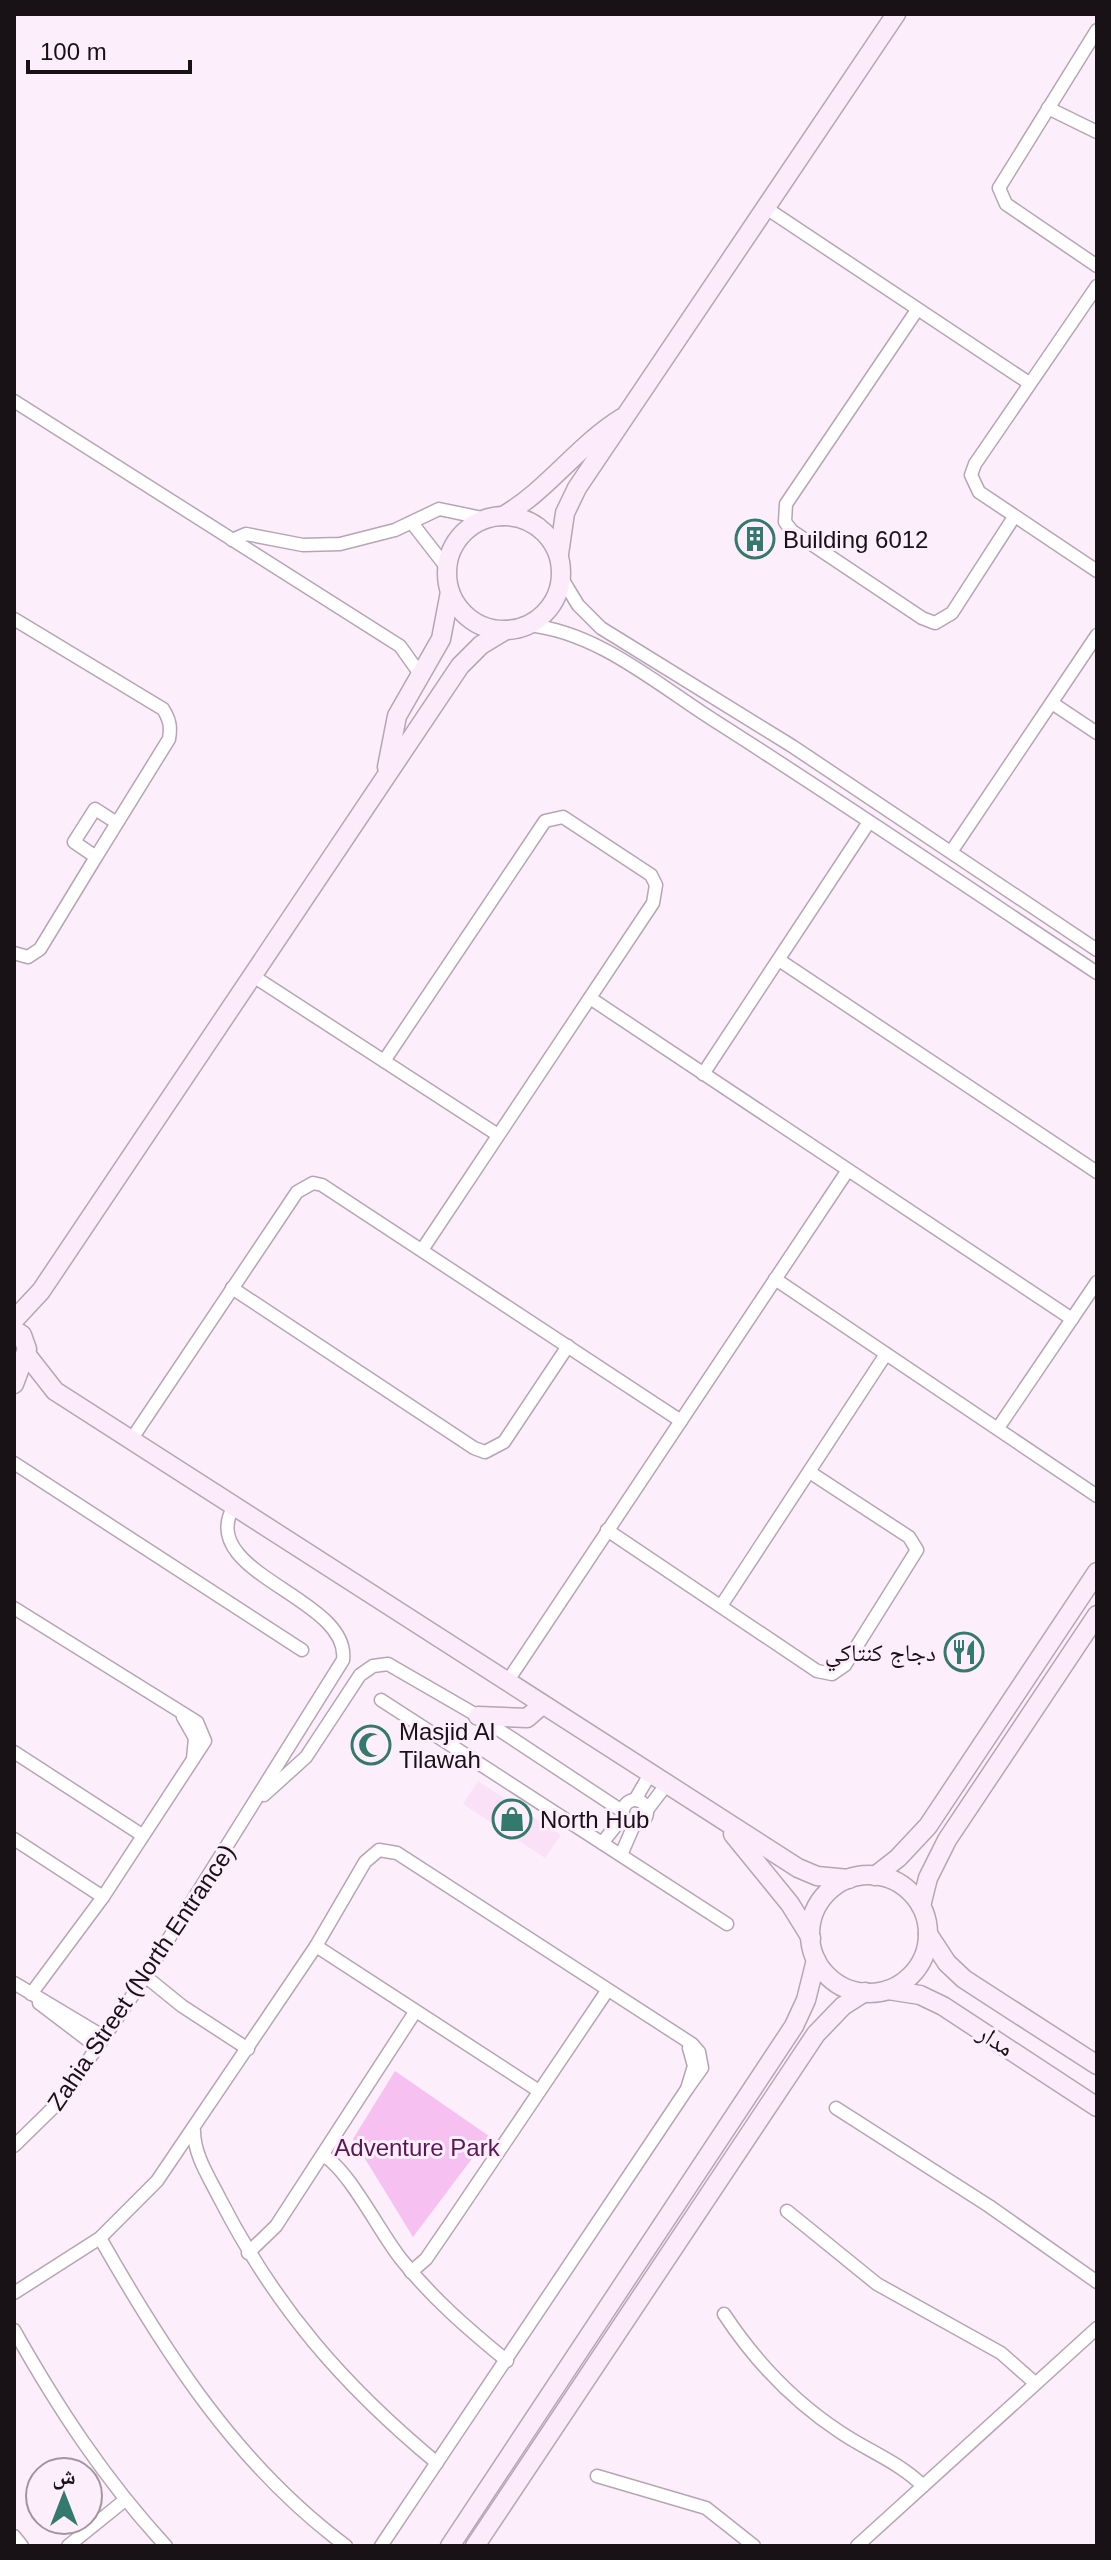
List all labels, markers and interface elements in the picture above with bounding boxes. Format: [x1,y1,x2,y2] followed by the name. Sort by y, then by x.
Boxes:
[28,24,190,74] scale bar
[40,38,107,65] text: 100 m
[734,518,776,560] building icon: Building 6012
[783,526,928,553] place label: Building 6012
[943,1631,985,1673] restaurant icon: دجاج كنتاكي
[825,1639,936,1672] place label: دجاج كنتاكي
[399,1718,495,1773] place label: Masjid Al Tilawah
[350,1724,392,1766] mosque icon: Masjid Al Tilawah
[491,1798,533,1840] shop icon: North Hub
[540,1806,649,1833] place label: North Hub
[42,1839,240,2115] street label: Zahia Street (North Entrance)
[972,2018,1019,2061] street label: مدار
[334,2134,501,2161] park label: Adventure Park
[24,2456,104,2536] north arrow
[52,2464,76,2490] text: ش

